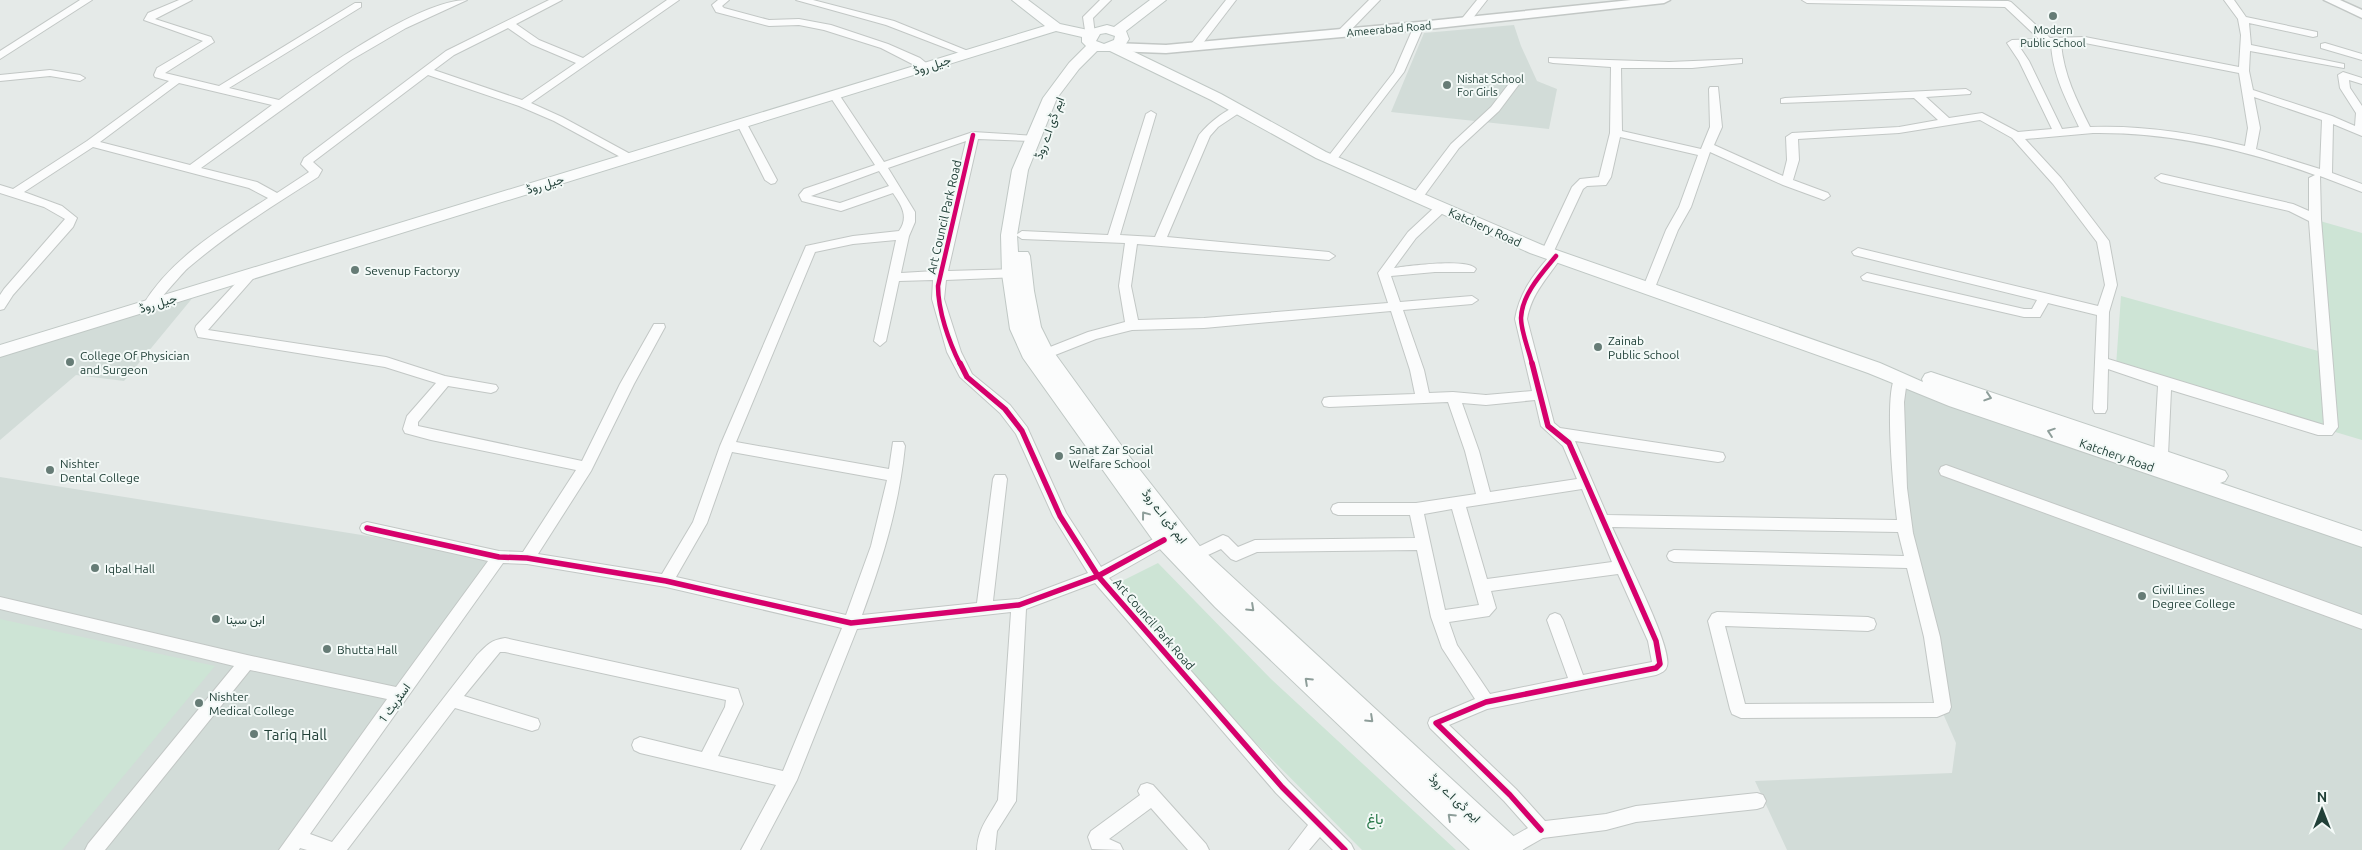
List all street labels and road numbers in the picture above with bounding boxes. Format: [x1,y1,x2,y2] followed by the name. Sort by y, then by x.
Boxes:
[1346,19,1432,39] street label: Ameerabad Road
[912,53,953,79] street label: جیل روڈ
[1032,95,1068,161] street label: ایم ڈی اے روڈ
[925,159,963,275] street label: Art Council Park Road
[525,172,566,198] street label: جیل روڈ
[1447,205,1523,249] street label: Katchery Road
[138,291,179,317] street label: جیل روڈ
[2078,436,2156,474] street label: Katchery Road
[1138,486,1190,547] street label: ایم ڈی اے روڈ
[1111,576,1197,672] street label: Art Council Park Road
[375,681,414,726] street label: اسٹریٹ 1
[1425,771,1483,826] street label: ایم ڈی اے روڈ

